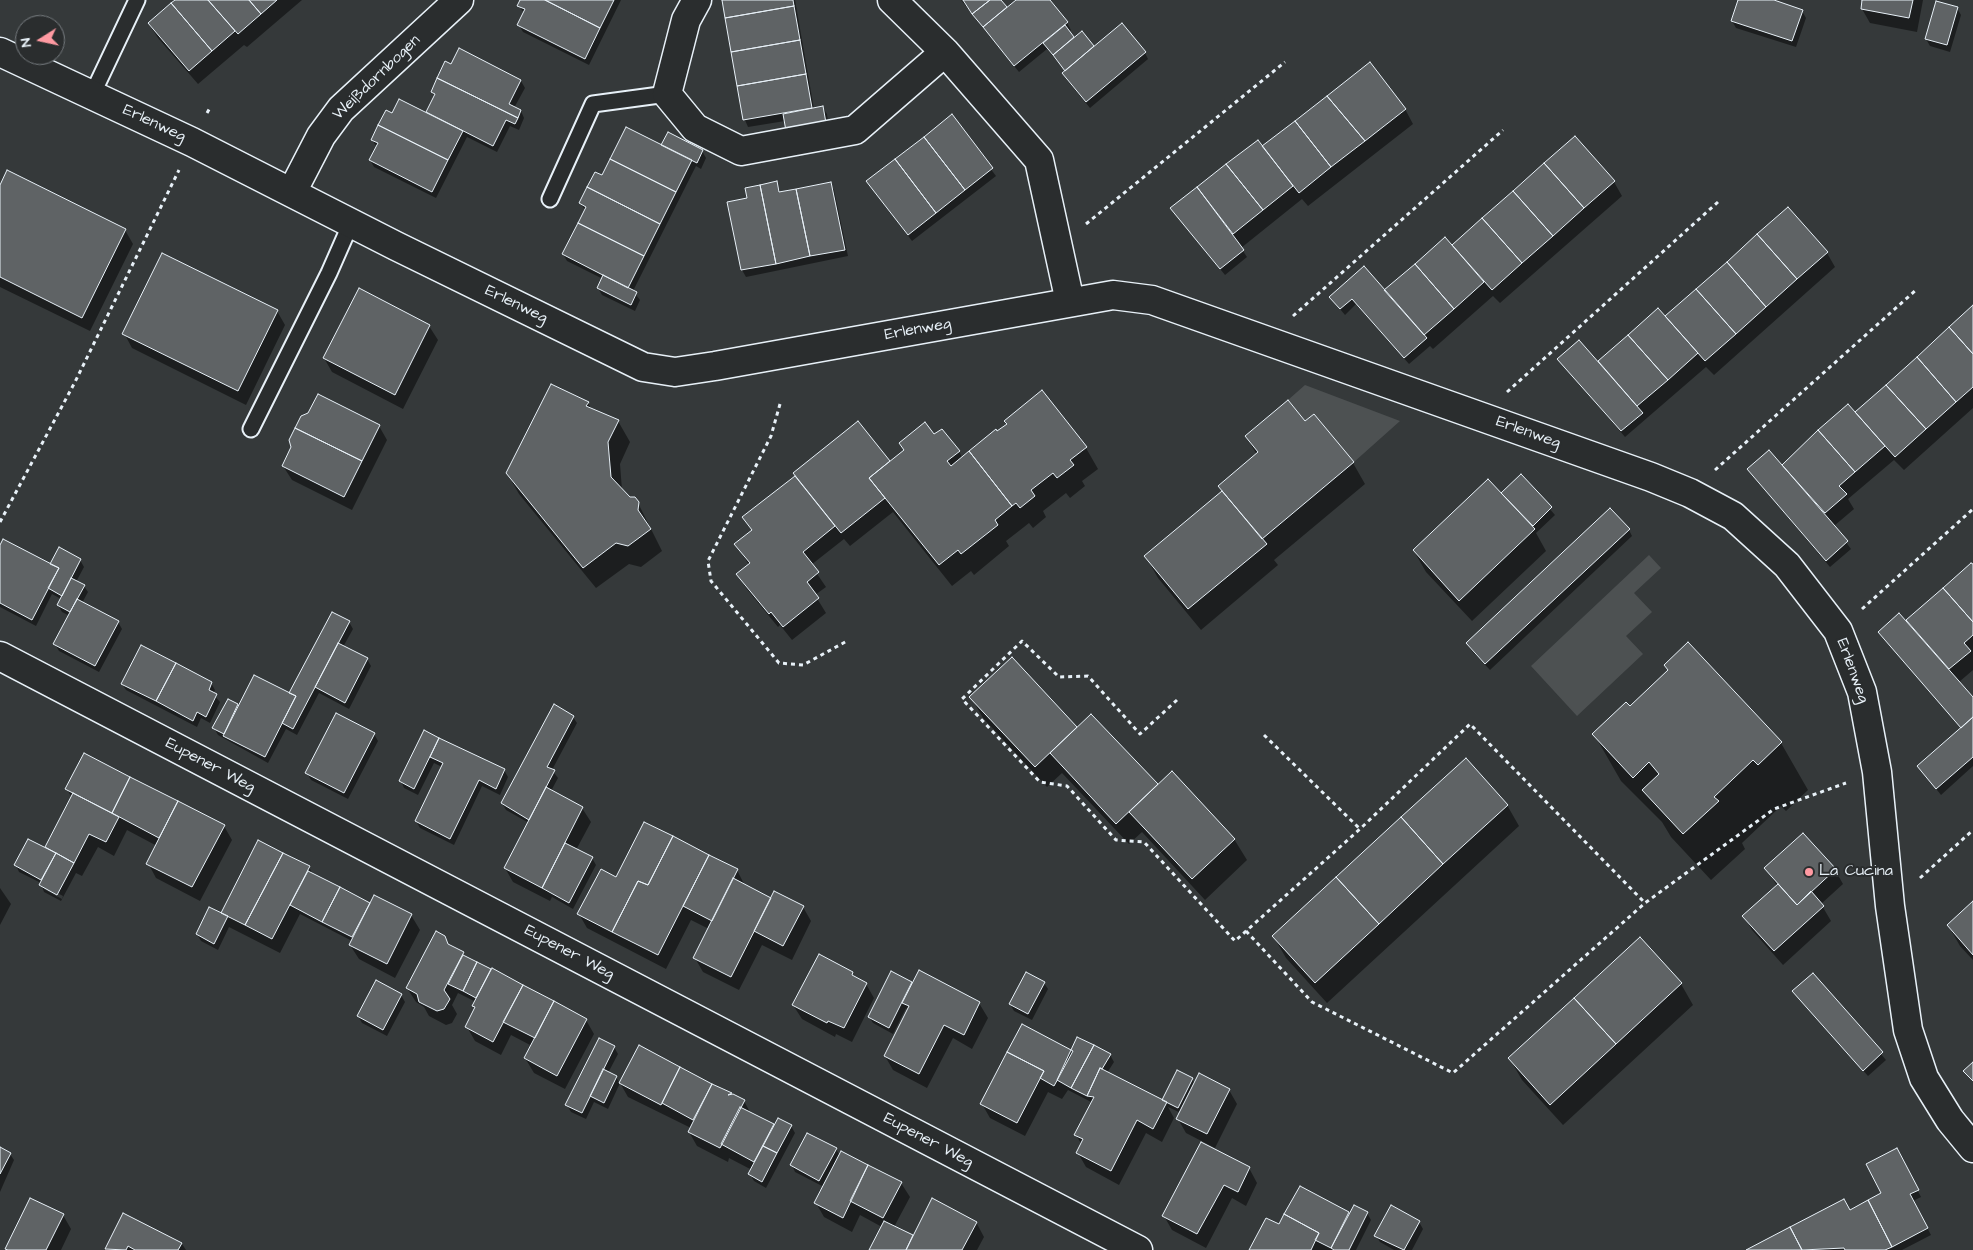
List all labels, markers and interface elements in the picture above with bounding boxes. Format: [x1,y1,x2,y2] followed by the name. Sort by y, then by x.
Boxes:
[15,15,65,65] north arrow
[329,31,425,125] street label: Weißdornbogen
[16,36,37,48] text: N
[119,101,189,147] street label: Erlenweg
[482,282,550,328] street label: Erlenweg
[883,315,953,345] street label: Erlenweg
[1493,412,1563,454] street label: Erlenweg
[1831,636,1873,706] street label: Erlenweg
[162,734,258,798] street label: Eupener Weg
[1819,862,1893,882] place label: La Cucina
[1803,866,1815,878] marker: La Cucina
[521,921,617,985] street label: Eupener Weg
[880,1109,976,1173] street label: Eupener Weg

